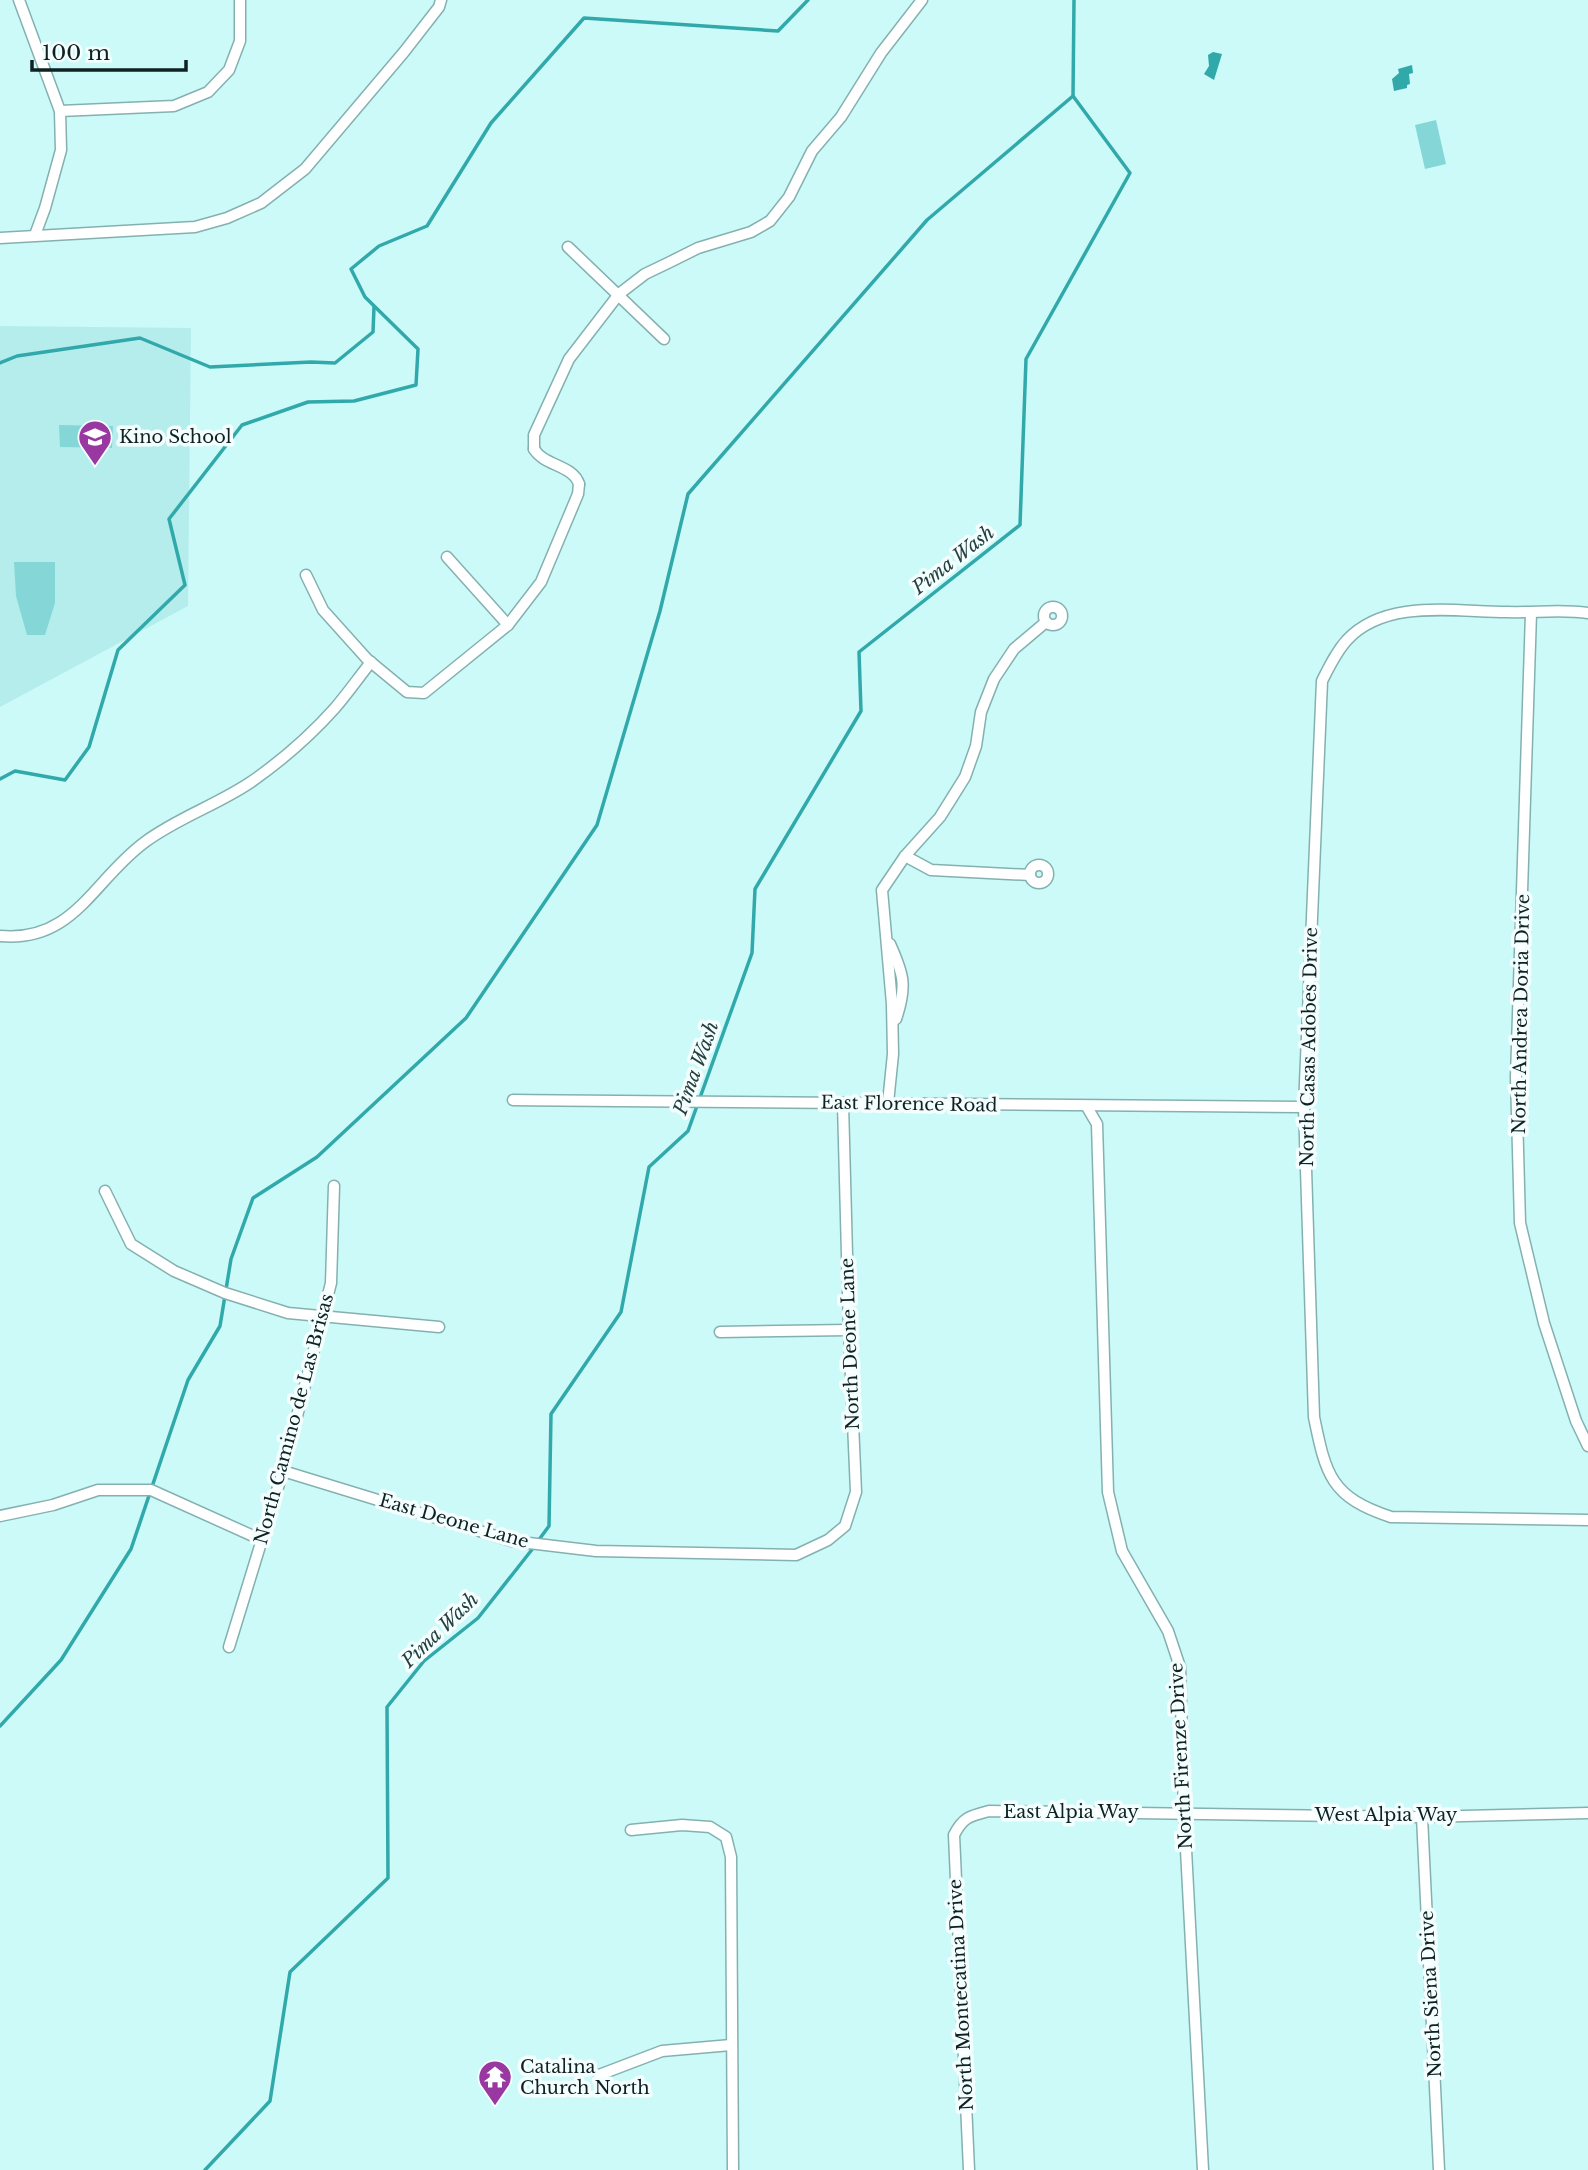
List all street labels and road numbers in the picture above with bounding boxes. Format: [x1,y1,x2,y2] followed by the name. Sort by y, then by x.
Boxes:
[1508,894,1534,1134] street label: North Andrea Doria Drive
[1296,927,1322,1167] street label: North Casas Adobes Drive
[820,1091,998,1117] street label: East Florence Road
[836,1258,864,1430] street label: North Deone Lane
[250,1291,338,1547] street label: North Camino de Las Brisas
[377,1489,531,1553] street label: East Deone Lane
[1165,1662,1197,1850] street label: North Firenze Drive
[1003,1801,1139,1823] street label: East Alpia Way
[1314,1804,1458,1826] street label: West Alpia Way
[944,1878,978,2112] street label: North Montecatina Drive
[1416,1910,1446,2078] street label: North Siena Drive

